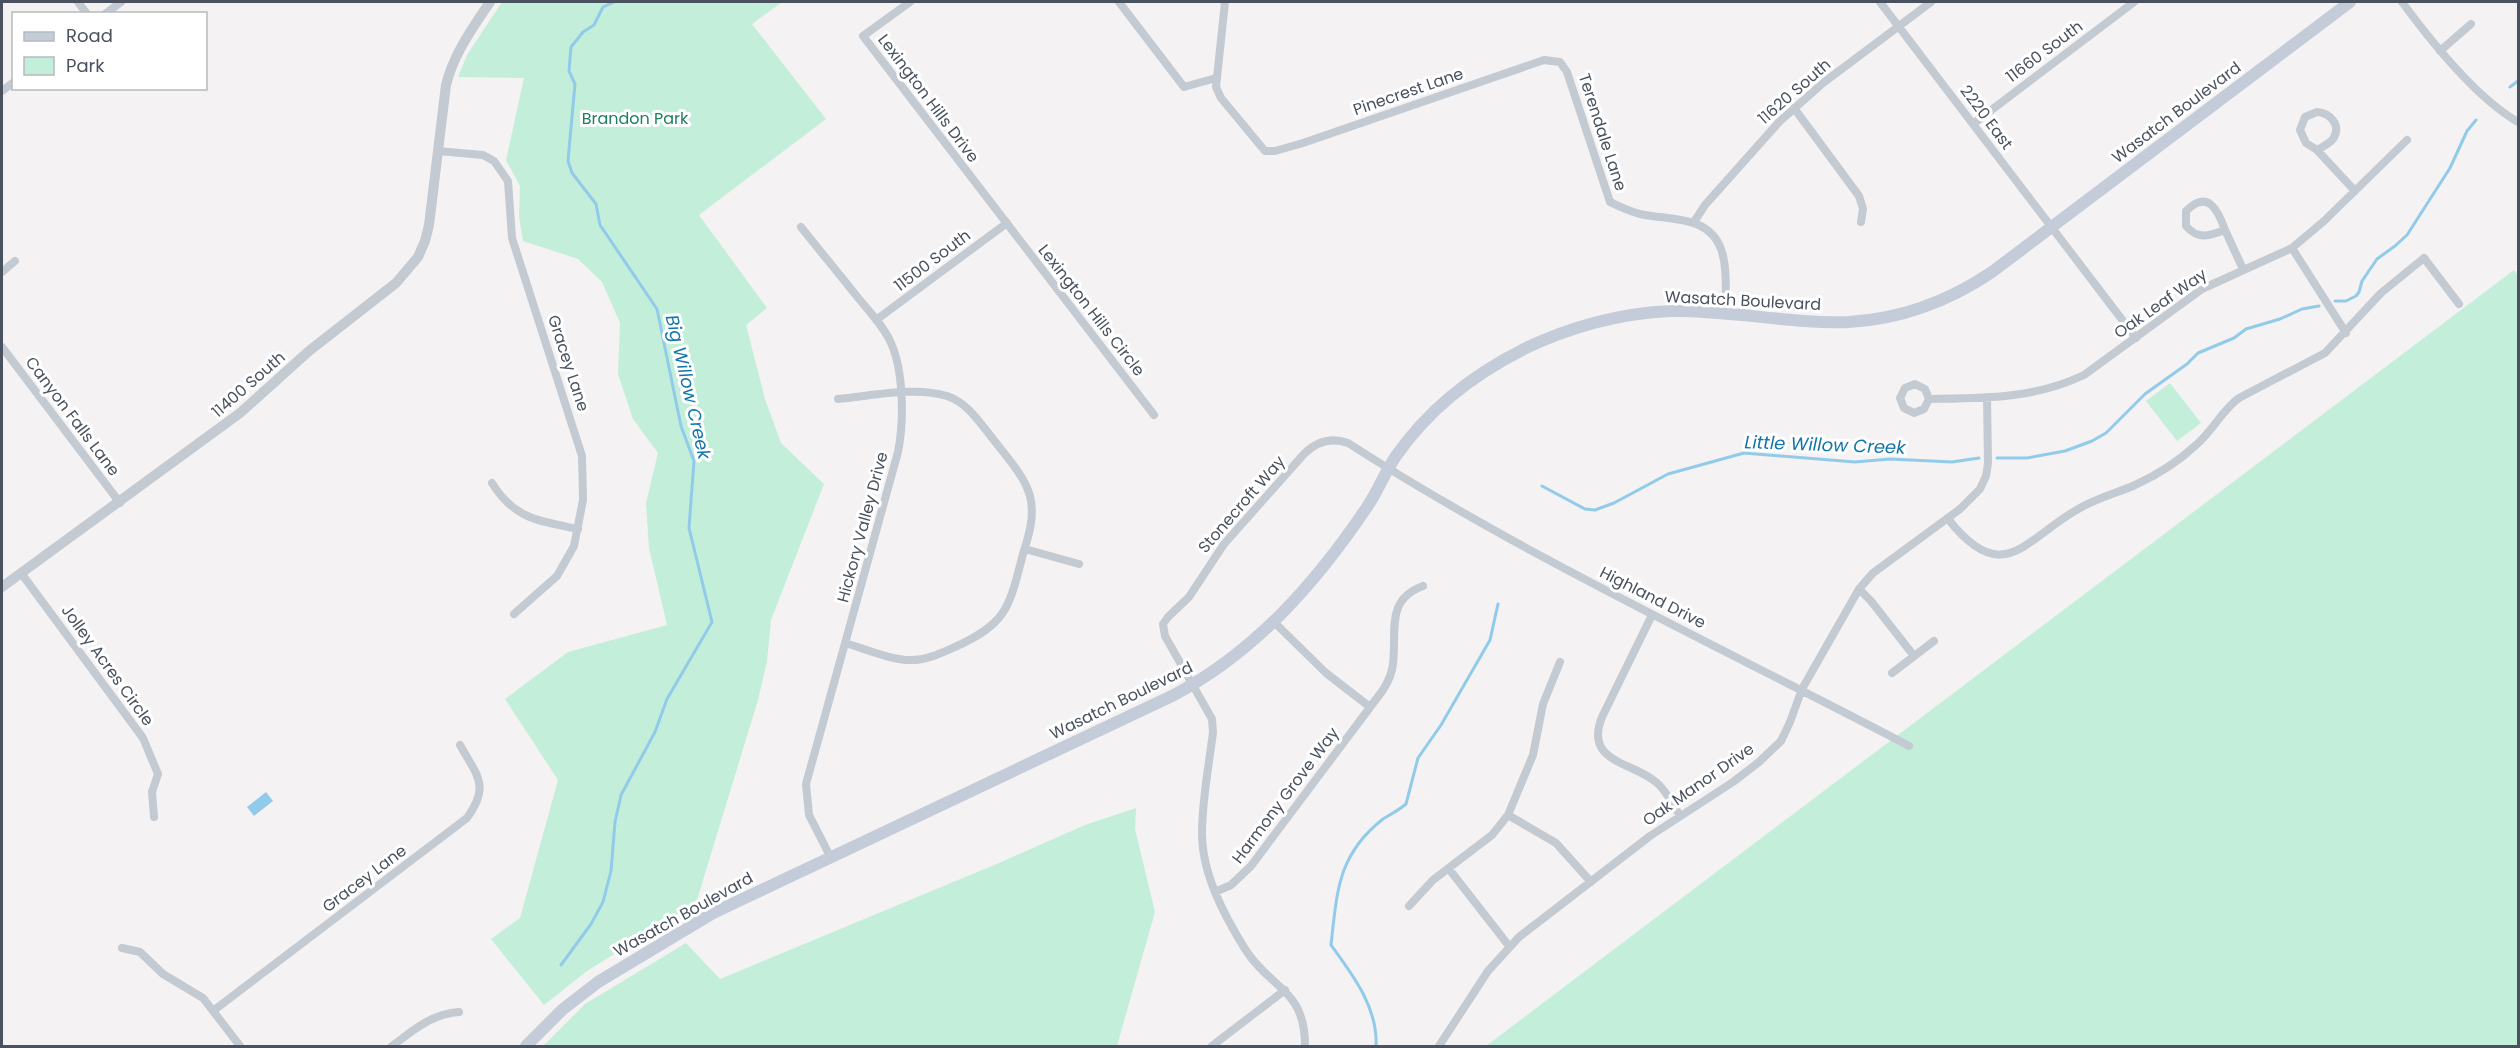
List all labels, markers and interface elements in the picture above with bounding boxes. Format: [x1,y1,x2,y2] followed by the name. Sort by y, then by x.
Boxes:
[12,12,207,90] legend
[2001,15,2087,88] street label: 11660 South
[66,23,113,48] text: Road
[873,29,985,167] street label: Lexington Hills Drive
[66,53,105,78] text: Park
[1753,53,1836,130] street label: 11620 South
[2107,56,2246,169] street label: Wasatch Boulevard
[1350,62,1466,121] street label: Pinecrest Lane
[1573,70,1632,194] street label: Terendale Lane
[1955,80,2018,154] street label: 2220 East
[582,107,689,130] park label: Brandon Park
[889,224,975,297] street label: 11500 South
[1033,240,1150,381] street label: Lexington Hills Circle
[2109,263,2211,344] street label: Oak Leaf Way
[1664,285,1822,316] street label: Wasatch Boulevard
[542,312,595,414] street label: Gracey Lane
[660,312,717,462] water label: Big Willow Creek
[207,346,290,423] street label: 11400 South
[20,352,125,481] street label: Canyon Falls Lane
[1744,429,1907,460] water label: Little Willow Creek
[831,449,894,605] street label: Hickory Valley Drive
[1193,451,1290,558] street label: Stonecroft Way
[1596,561,1710,634] street label: Highland Drive
[56,600,159,731] street label: Jolley Acres Circle
[1046,656,1197,745] street label: Wasatch Boulevard
[1226,722,1344,868] street label: Harmony Grove Way
[1638,737,1759,831] street label: Oak Manor Drive
[317,839,411,918] street label: Gracey Lane
[609,866,757,962] street label: Wasatch Boulevard

